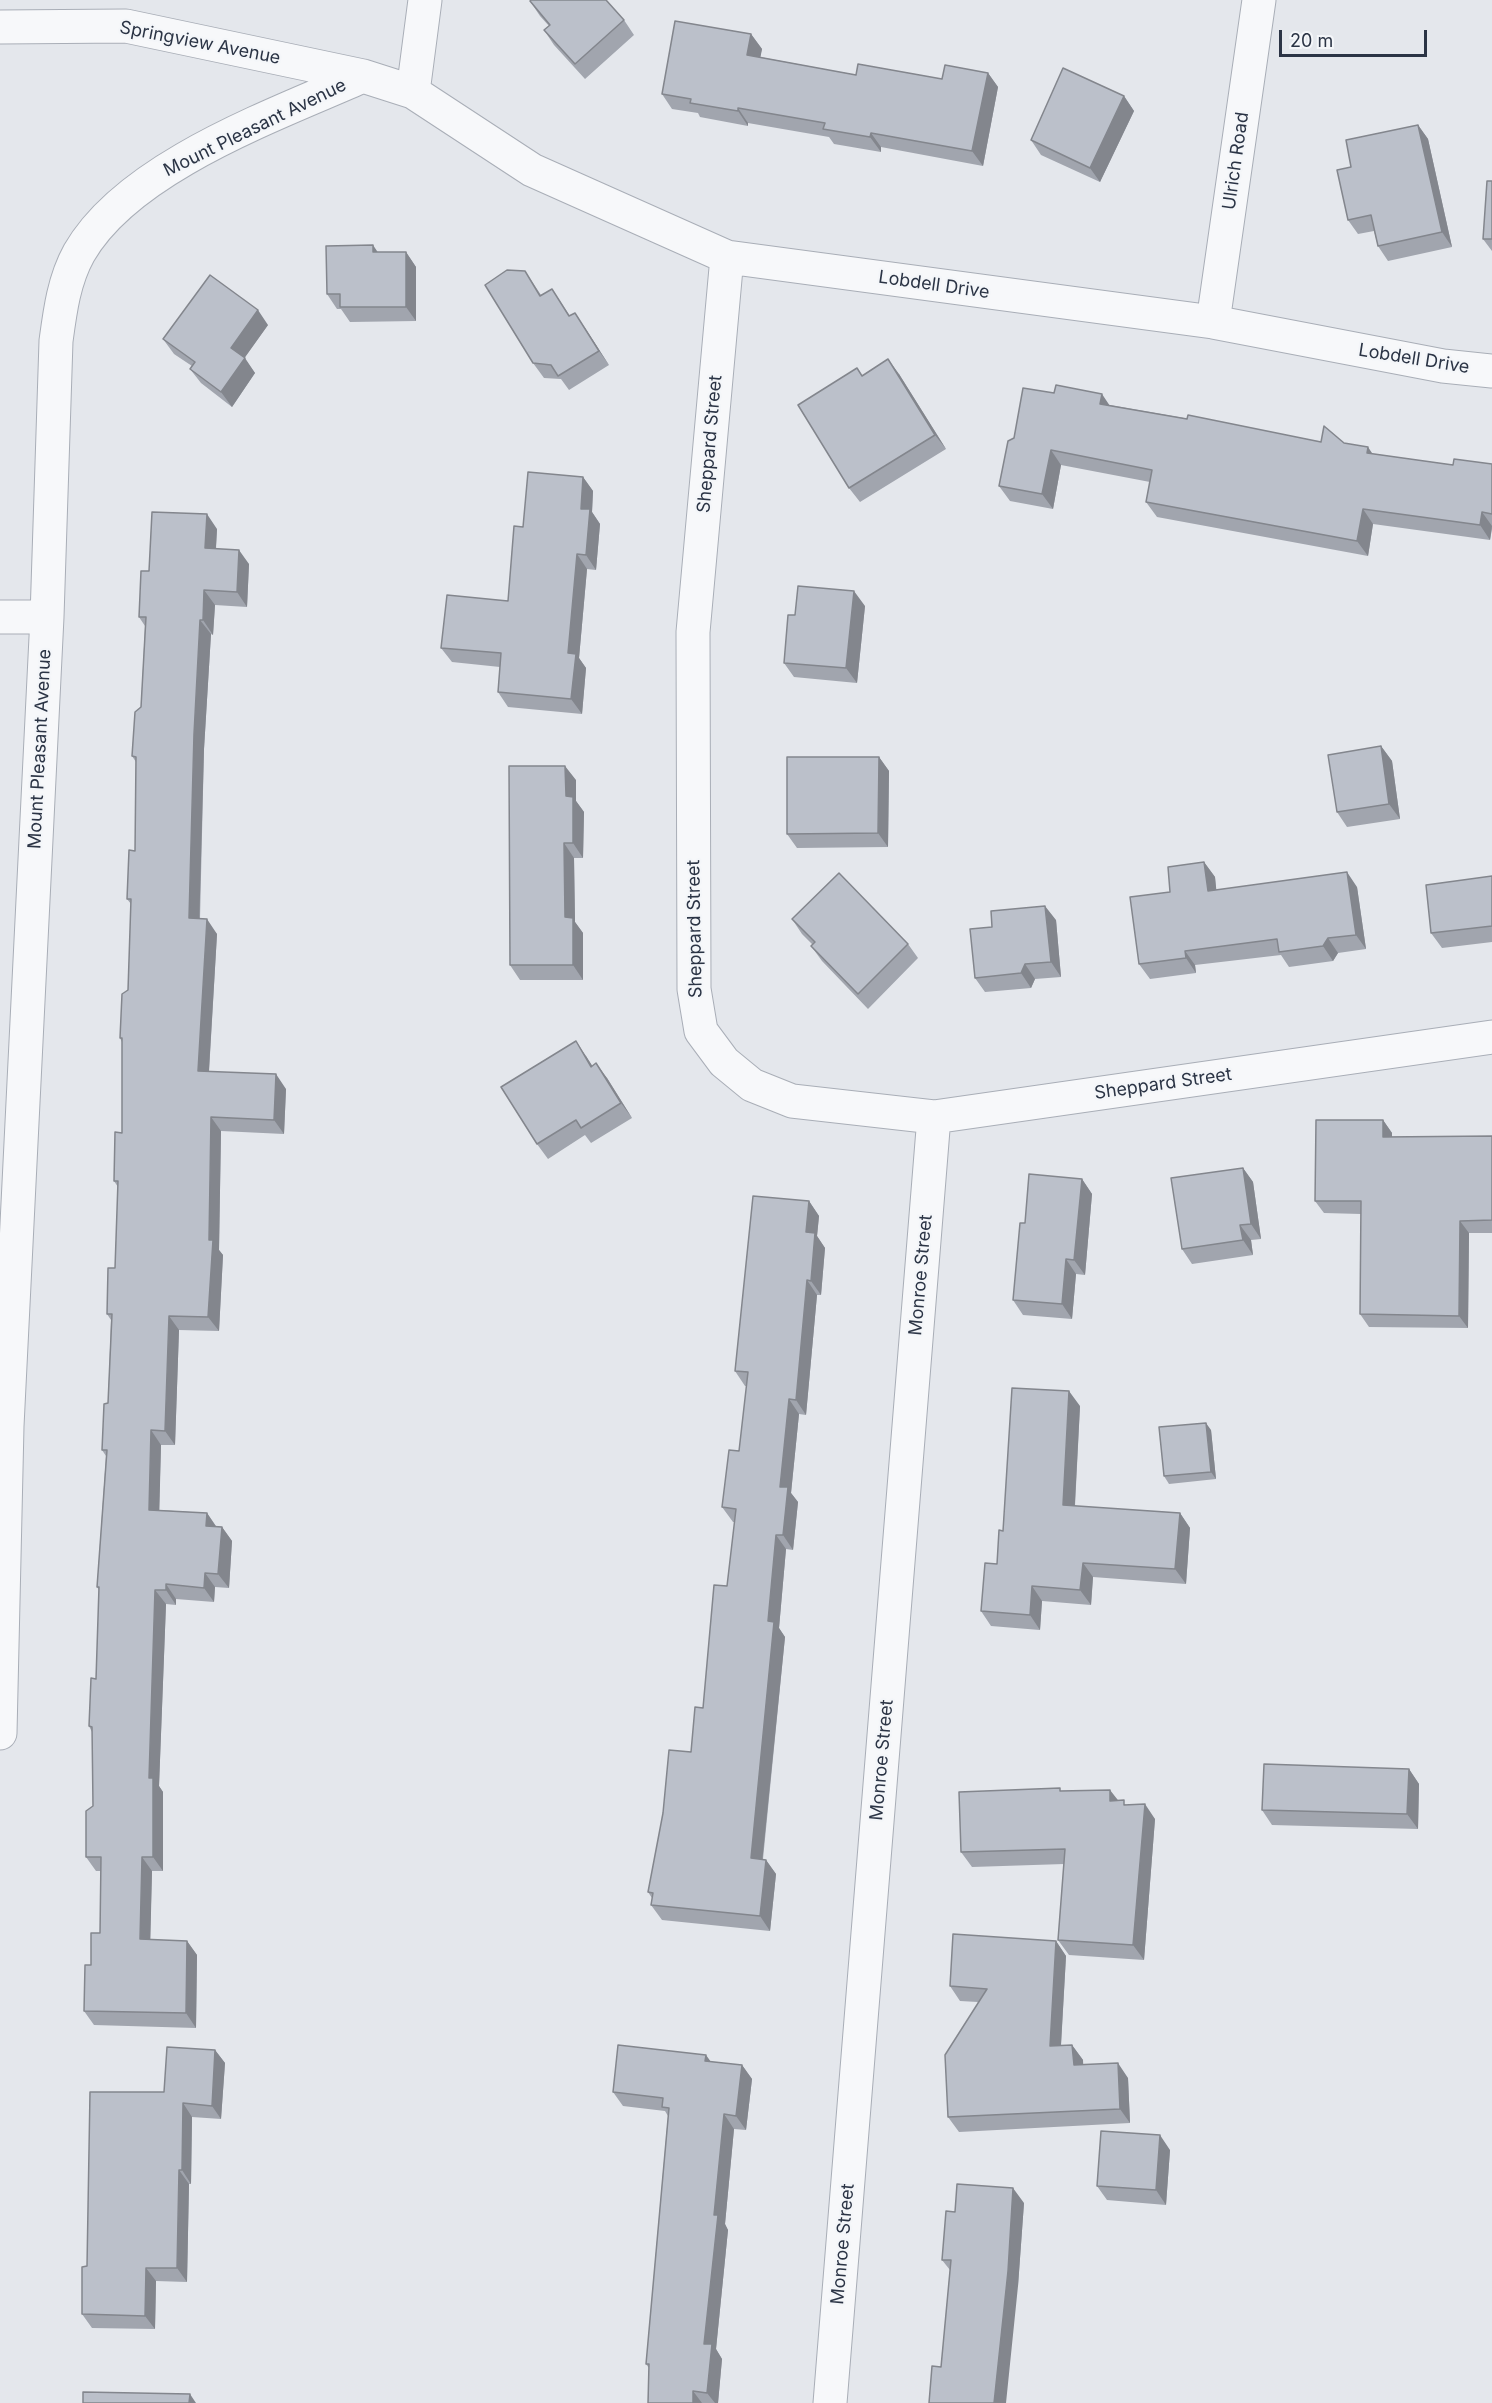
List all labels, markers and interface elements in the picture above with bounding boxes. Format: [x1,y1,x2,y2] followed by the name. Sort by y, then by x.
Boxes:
[118,17,282,69] street label: Springview Avenue
[1282,18,1430,56] scale bar
[1290,30,1333,51] text: 20 m
[160,74,350,182] street label: Mount Pleasant Avenue
[1218,111,1254,211] street label: Ulrich Road
[877,267,991,303] street label: Lobdell Drive
[1357,340,1471,378] street label: Lobdell Drive
[693,374,727,514] street label: Sheppard Street
[24,648,56,850] street label: Mount Pleasant Avenue
[683,860,707,998] street label: Sheppard Street
[1093,1064,1233,1104] street label: Sheppard Street
[905,1214,937,1336] street label: Monroe Street
[866,1699,898,1821] street label: Monroe Street
[827,2183,859,2305] street label: Monroe Street

